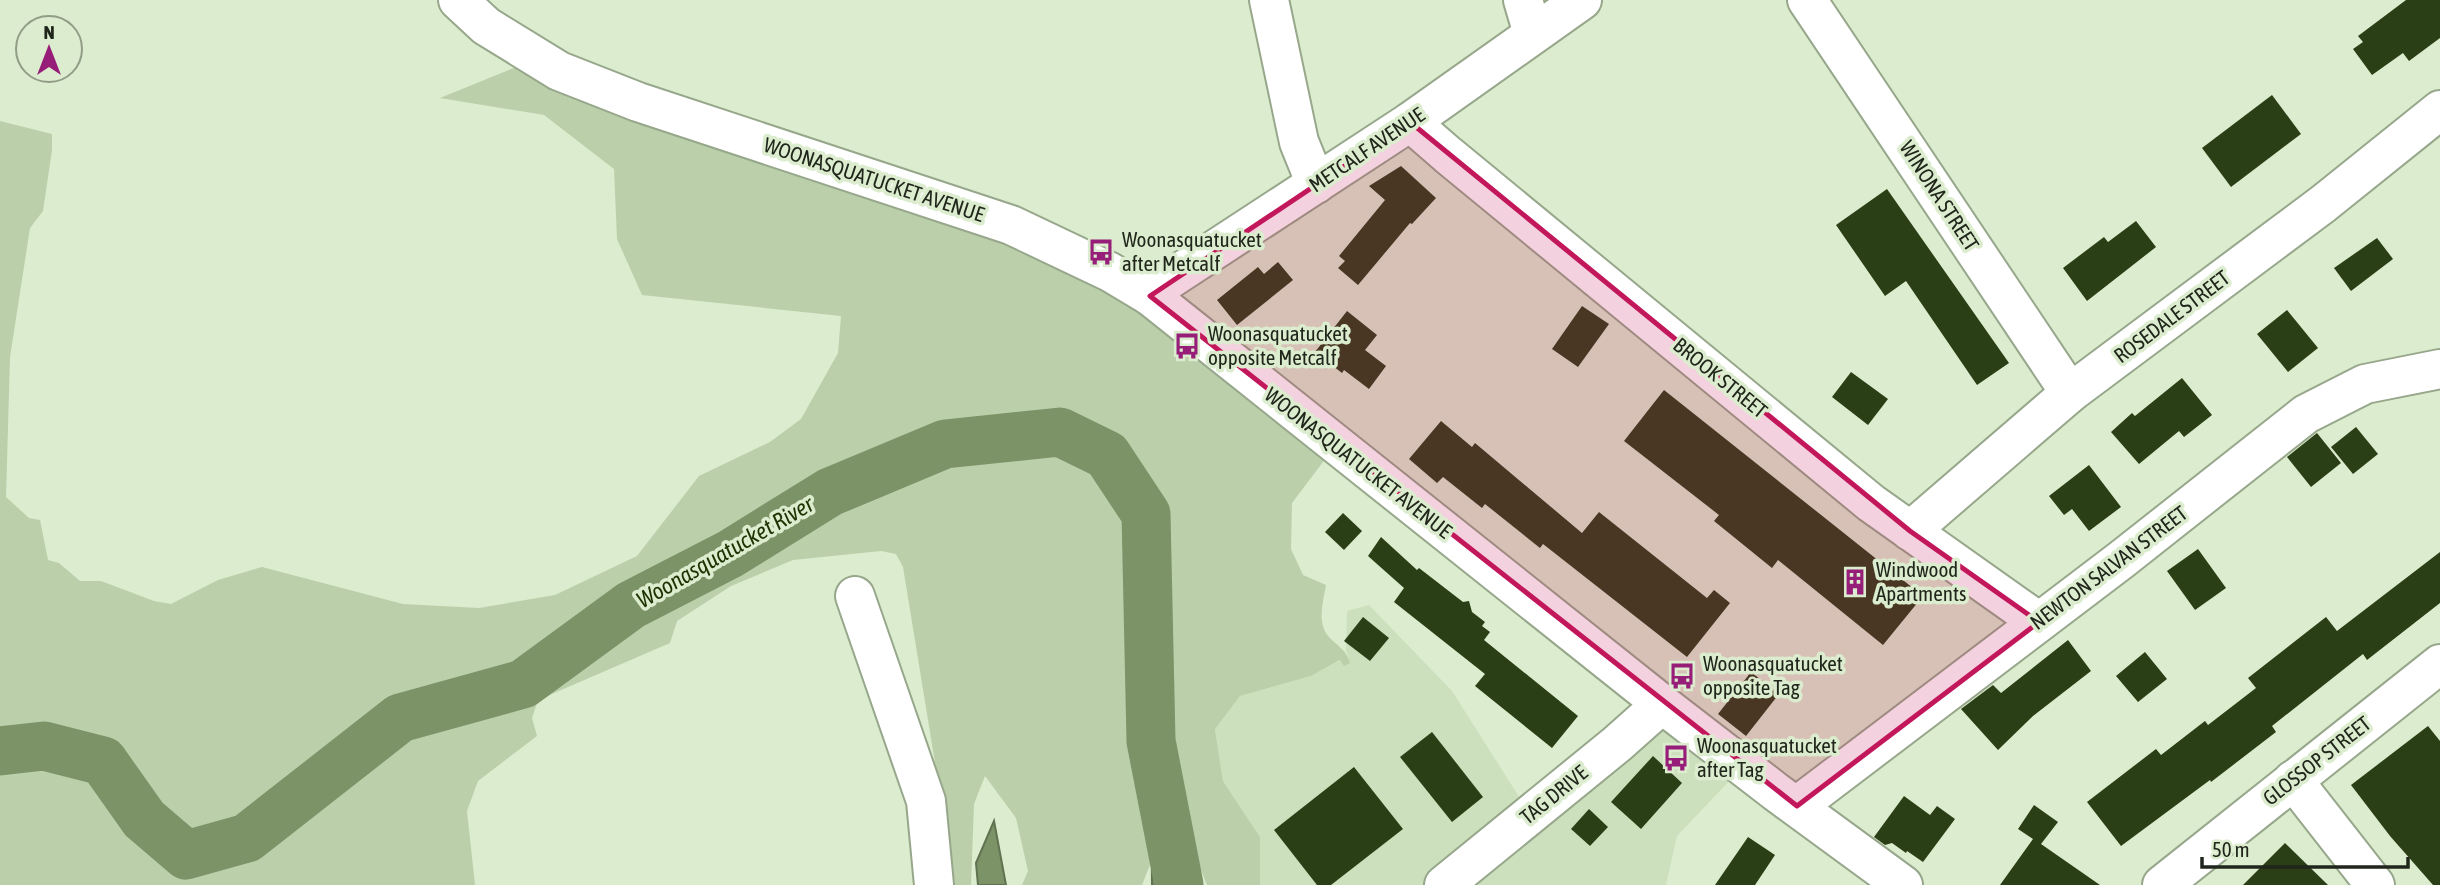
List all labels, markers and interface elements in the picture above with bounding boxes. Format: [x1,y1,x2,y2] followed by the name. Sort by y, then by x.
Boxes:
[14,14,84,84] north arrow
[43,21,55,43] text: N
[1304,102,1429,197] street label: METCALF AVENUE
[761,132,988,226] street label: WOONASQUATUCKET AVENUE
[1895,136,1984,255] street label: WINONA STREET
[1122,227,1262,275] place label: Woonasquatucket after Metcalf
[1086,237,1116,267] bus stop icon: Woonasquatucket after Metcalf
[2109,265,2234,367] street label: ROSEDALE STREET
[1208,321,1348,369] place label: Woonasquatucket opposite Metcalf
[1172,331,1202,361] bus stop icon: Woonasquatucket opposite Metcalf
[1669,332,1772,422] street label: BROOK STREET
[1260,382,1457,543] street label: WOONASQUATUCKET AVENUE
[632,490,819,613] water label: Woonasquatucket River
[2025,500,2192,634] street label: NEWTON SALVAN STREET
[1876,557,1966,605] place label: Windwood Apartments
[1840,567,1870,597] building icon: Windwood Apartments
[1703,651,1843,699] place label: Woonasquatucket opposite Tag
[1667,661,1697,691] bus stop icon: Woonasquatucket opposite Tag
[2258,711,2375,810] street label: GLOSSOP STREET
[1697,733,1837,781] place label: Woonasquatucket after Tag
[1661,743,1691,773] bus stop icon: Woonasquatucket after Tag
[1515,760,1592,829] street label: TAG DRIVE
[2202,826,2408,870] scale bar
[2212,837,2250,861] text: 50 m

